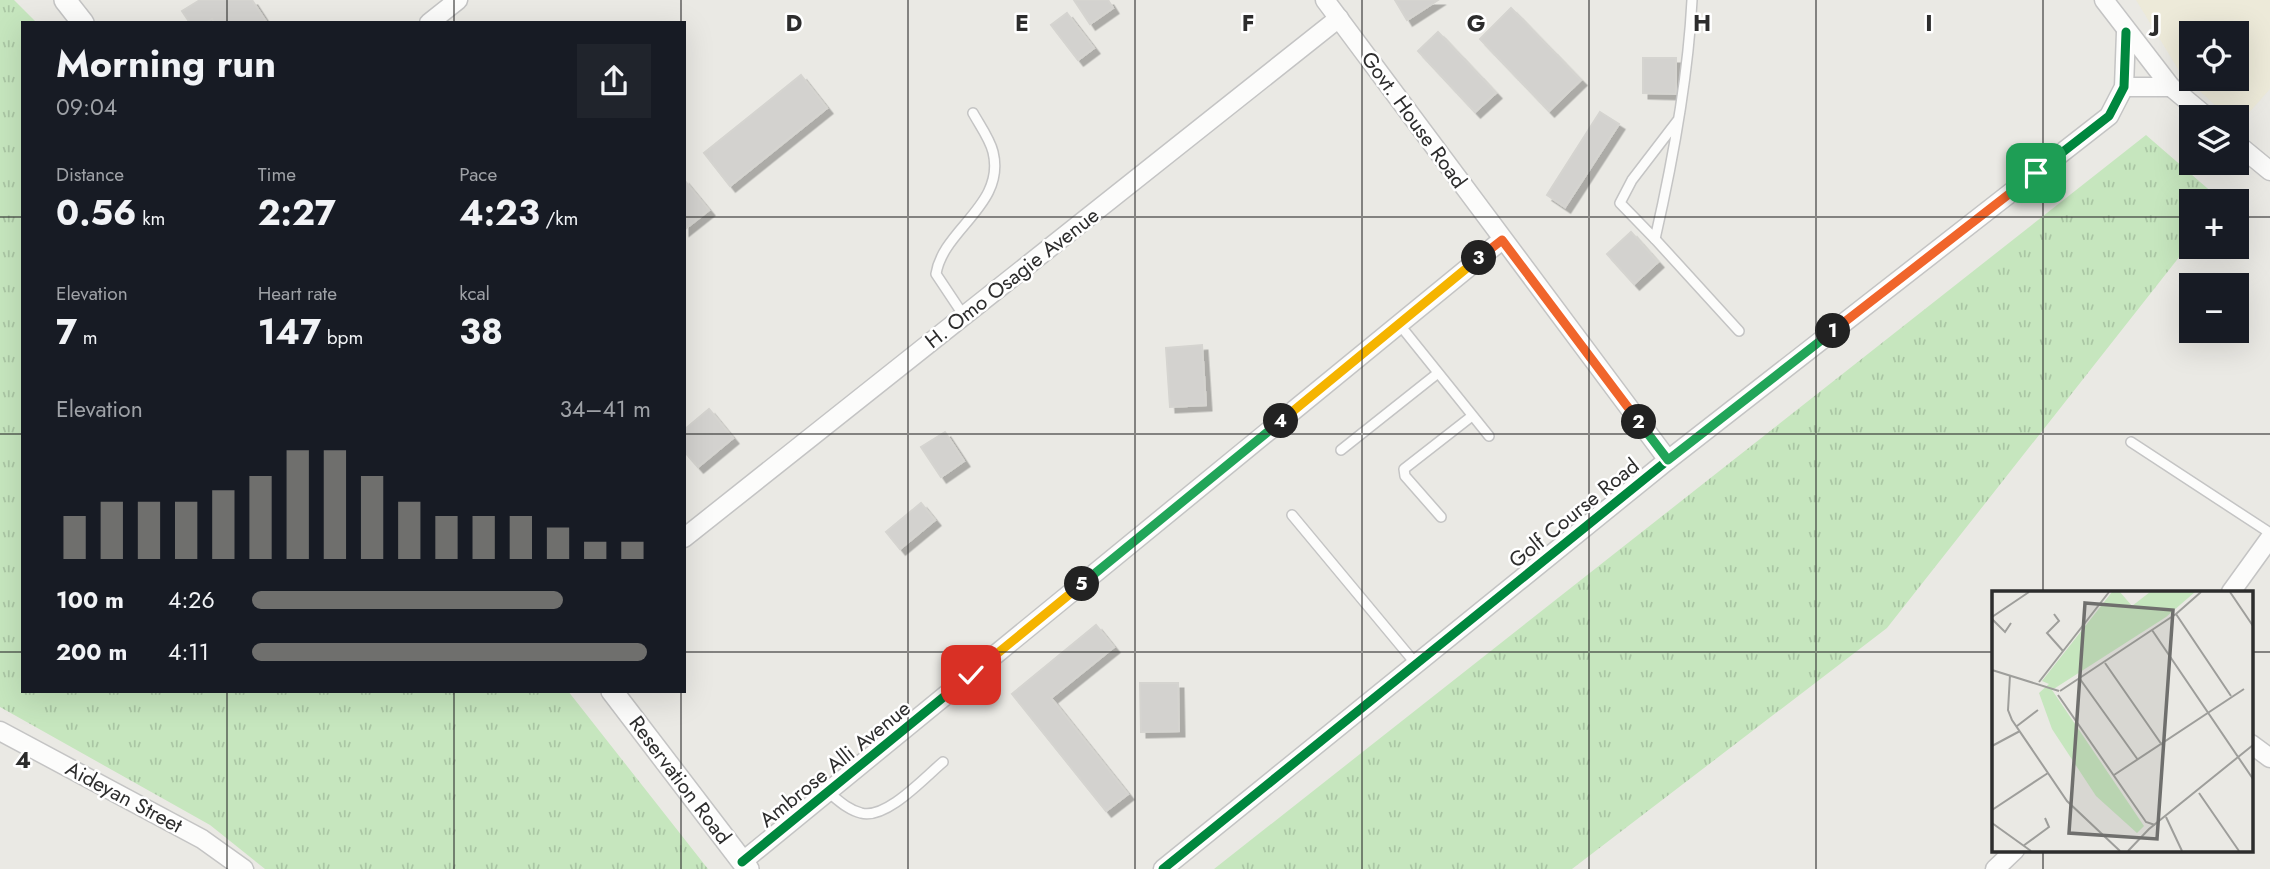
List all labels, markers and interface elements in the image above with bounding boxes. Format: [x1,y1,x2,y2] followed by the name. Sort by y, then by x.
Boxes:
[786,6,803,40] text: D
[1015,6,1029,40] text: E
[1242,6,1254,40] text: F
[1467,6,1485,40] text: G
[1693,6,1711,40] text: H
[1925,6,1933,40] text: I
[2148,6,2160,40] text: J
[2179,21,2249,343] map controls
[2179,21,2249,91] button: locate
[56,36,276,91] text: Morning run
[577,44,651,118] button: share
[1354,45,1474,195] street label: Govt. House Road
[56,90,117,124] text: 09:04
[2179,105,2249,175] button: layers
[2006,143,2066,203] pin
[2017,154,2055,192] icon: arrive
[56,161,124,188] text: Distance
[258,161,296,188] text: Time
[459,161,497,188] text: Pace
[56,188,136,238] text: 0.56
[258,188,336,238] text: 2:27
[459,188,540,238] text: 4:23
[2179,189,2249,259] button: +
[919,200,1105,356] street label: H. Omo Osagie Avenue
[136,205,165,232] text: km
[540,205,578,232] text: /km
[1462,240,1496,276] pin: 3
[1473,244,1484,271] text: 3
[2179,273,2249,343] button: −
[56,280,128,307] text: Elevation
[258,280,337,307] text: Heart rate
[459,280,490,307] text: kcal
[56,307,77,357] text: 7
[258,307,321,357] text: 147
[459,307,503,357] text: 38
[1815,314,1850,348] pin: 1
[1828,317,1837,344] text: 1
[77,324,98,351] text: m
[321,324,363,351] text: bpm
[56,392,143,426] text: Elevation
[559,392,651,426] text: 34–41 m
[1264,404,1298,438] pin: 4
[1622,404,1656,440] pin: 2
[1274,407,1287,434] text: 4
[1632,408,1645,435] text: 2
[1502,451,1646,575] street label: Golf Course Road
[1064,566,1100,602] pin: 5
[1075,570,1088,597] text: 5
[56,583,124,617] text: 100 m
[168,583,215,617] text: 4:26
[1992,591,2252,852] inset map
[56,635,127,669] text: 200 m
[168,635,209,669] text: 4:11
[941,645,1001,705] pin
[952,656,990,694] icon: check
[753,693,917,834] street label: Ambrose Alli Avenue
[622,710,738,850] street label: Reservation Road
[15,743,31,777] text: 4
[60,754,188,840] street label: Aideyan Street

